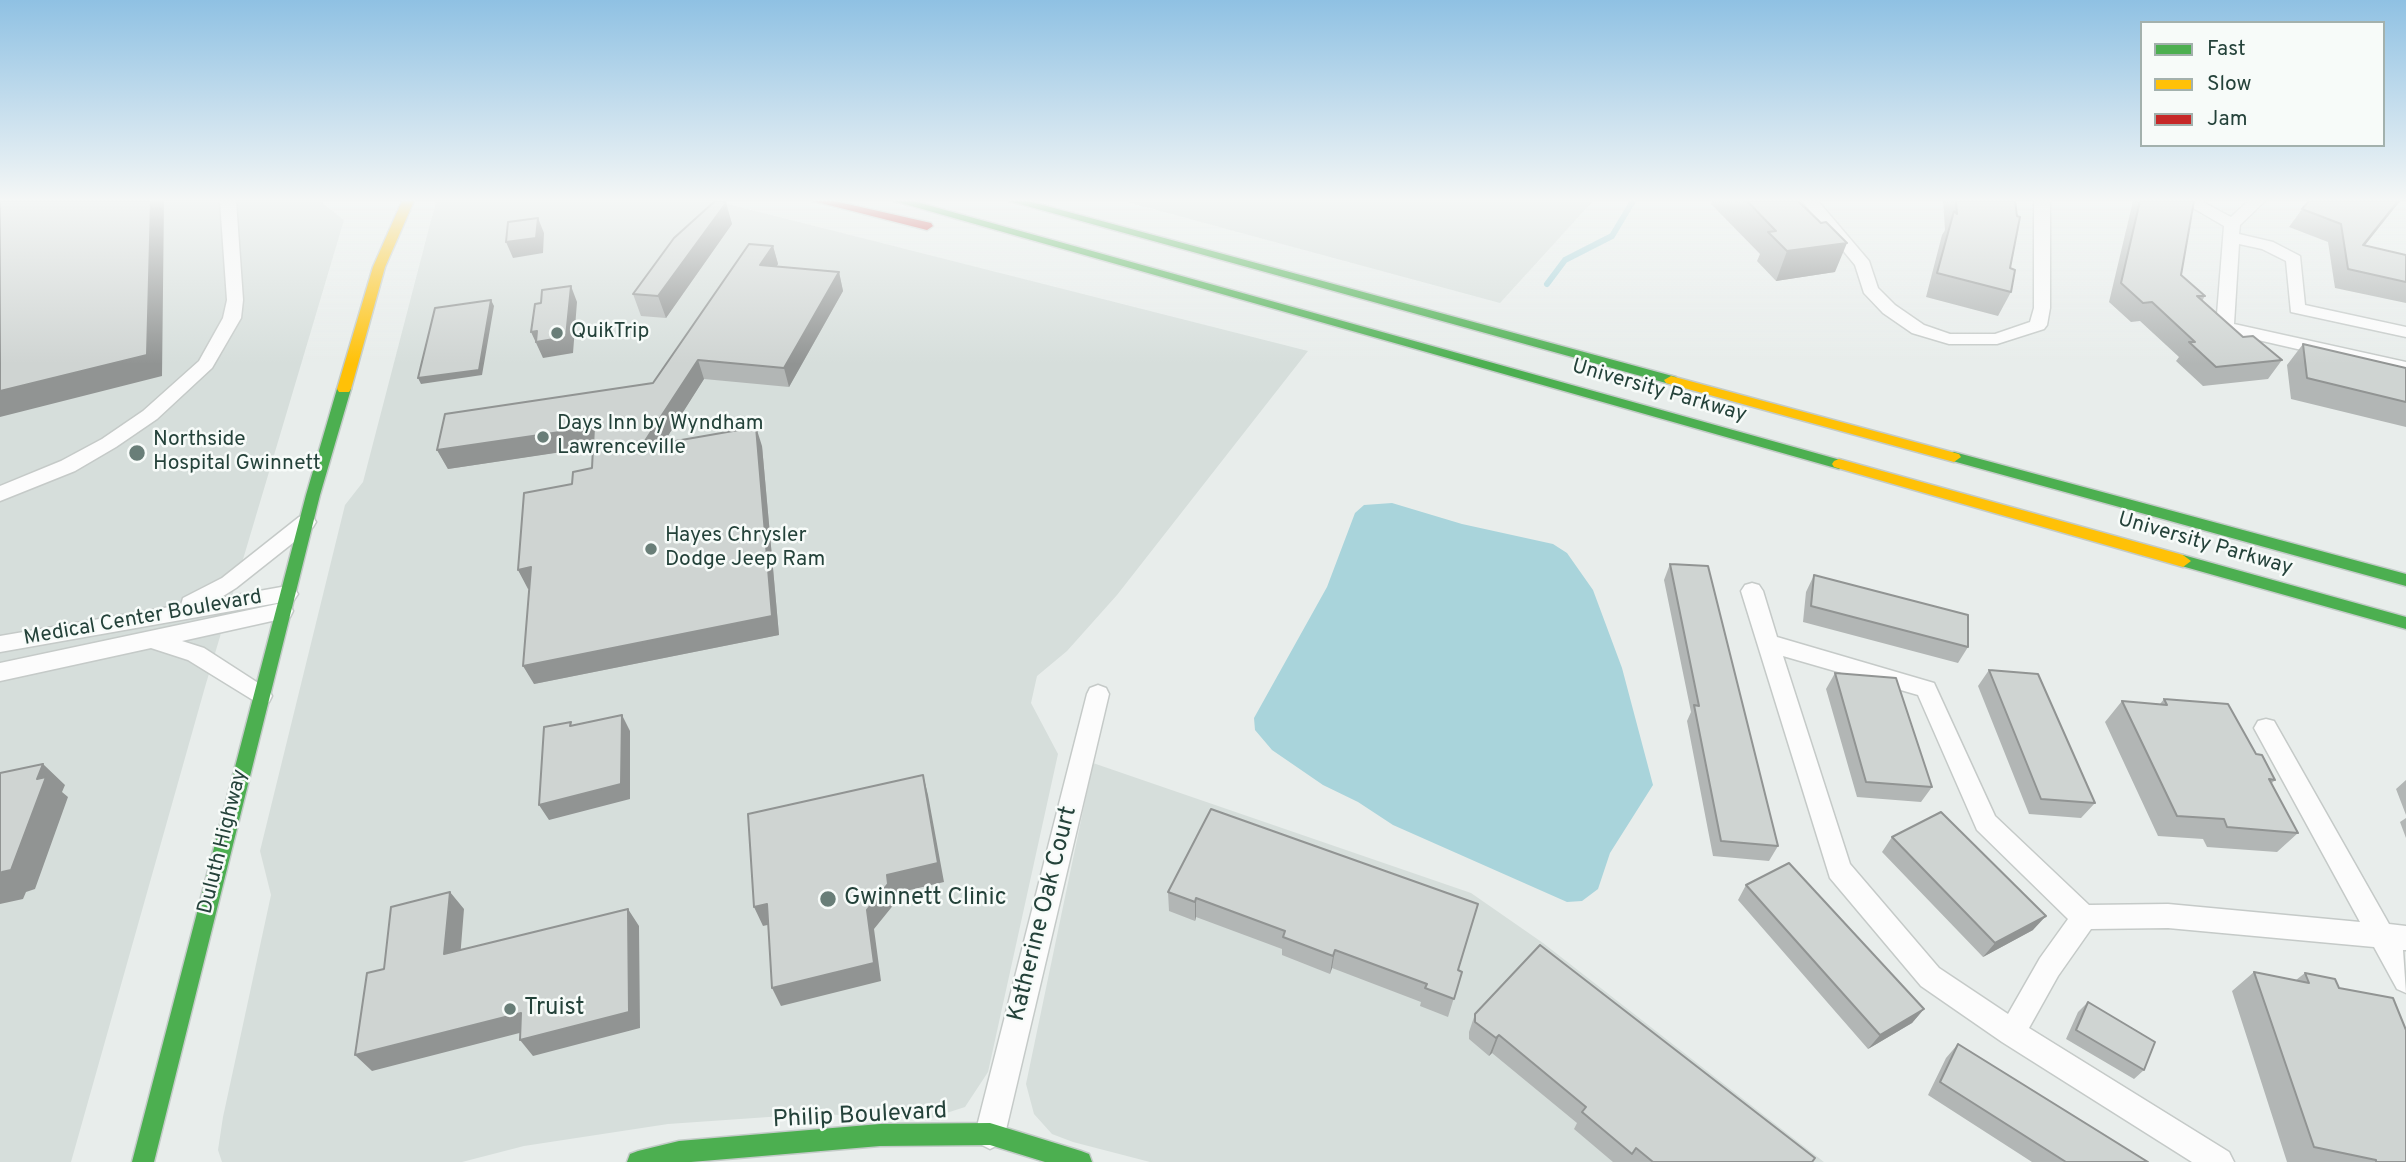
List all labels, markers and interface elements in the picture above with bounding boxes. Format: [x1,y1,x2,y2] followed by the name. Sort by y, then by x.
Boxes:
[2140,21,2385,147] legend
[2207,36,2246,63] text: Fast
[2207,71,2252,98] text: Slow
[2207,106,2248,133] text: Jam
[571,320,649,346] place label: QuikTrip
[549,325,565,341] marker: QuikTrip
[1569,355,1749,429] street label: University Parkway
[557,412,764,462] place label: Days Inn by Wyndham Lawrenceville
[153,428,321,478] place label: Northside Hospital Gwinnett
[535,429,551,445] marker: Days Inn by Wyndham Lawrenceville
[127,443,147,463] marker: Northside Hospital Gwinnett
[2115,508,2295,582] street label: University Parkway
[665,524,825,574] place label: Hayes Chrysler Dodge Jeep Ram
[643,541,659,557] marker: Hayes Chrysler Dodge Jeep Ram
[22,586,264,652] street label: Medical Center Boulevard
[194,767,254,917] street label: Duluth Highway
[1003,803,1085,1025] street label: Katherine Oak Court
[844,885,1007,913] place label: Gwinnett Clinic
[818,889,838,909] marker: Gwinnett Clinic
[524,995,585,1023] place label: Truist
[502,1001,518,1017] marker: Truist
[772,1098,948,1136] street label: Philip Boulevard

